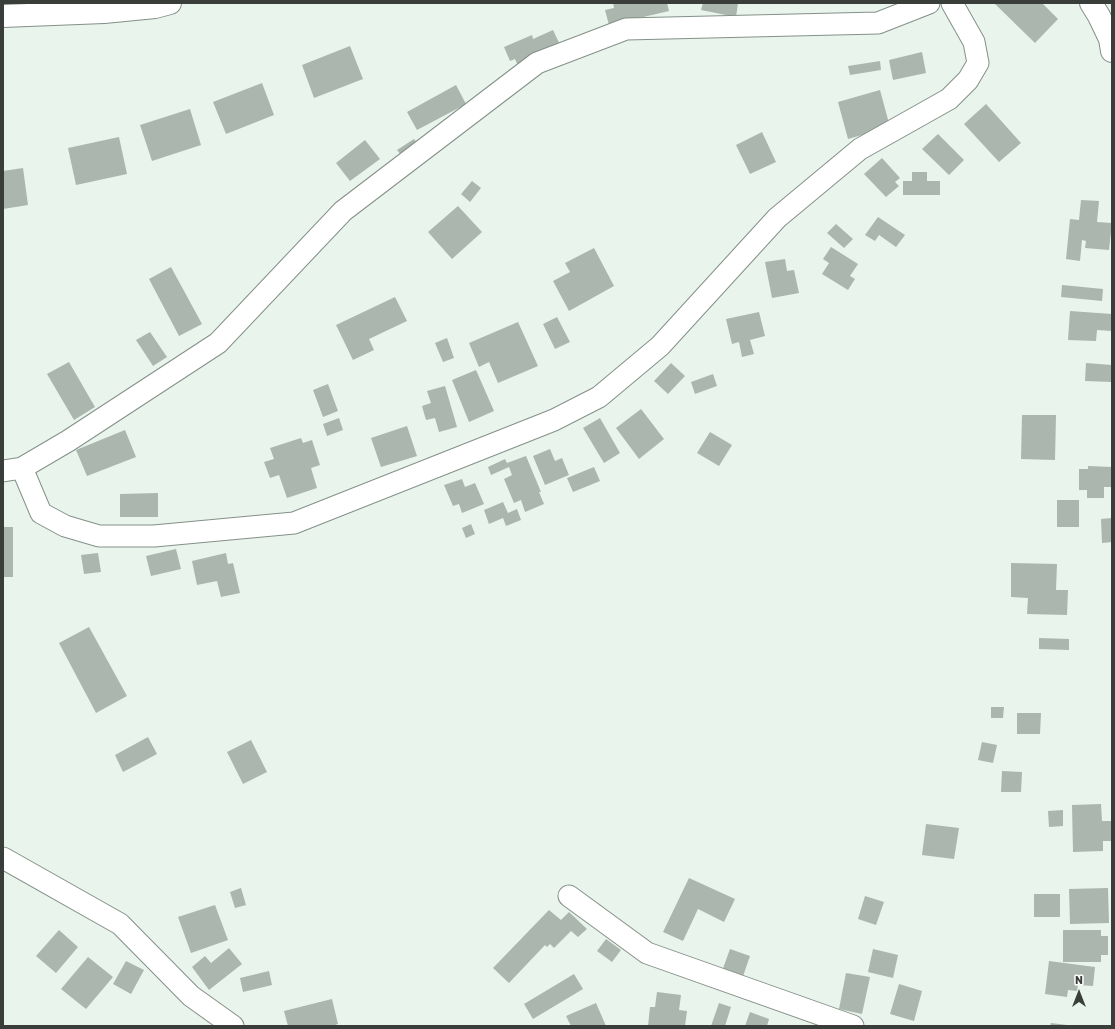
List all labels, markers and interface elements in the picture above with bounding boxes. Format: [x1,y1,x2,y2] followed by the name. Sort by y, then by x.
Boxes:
[1059,973,1099,1013] north arrow
[1075,974,1083,987] text: N

